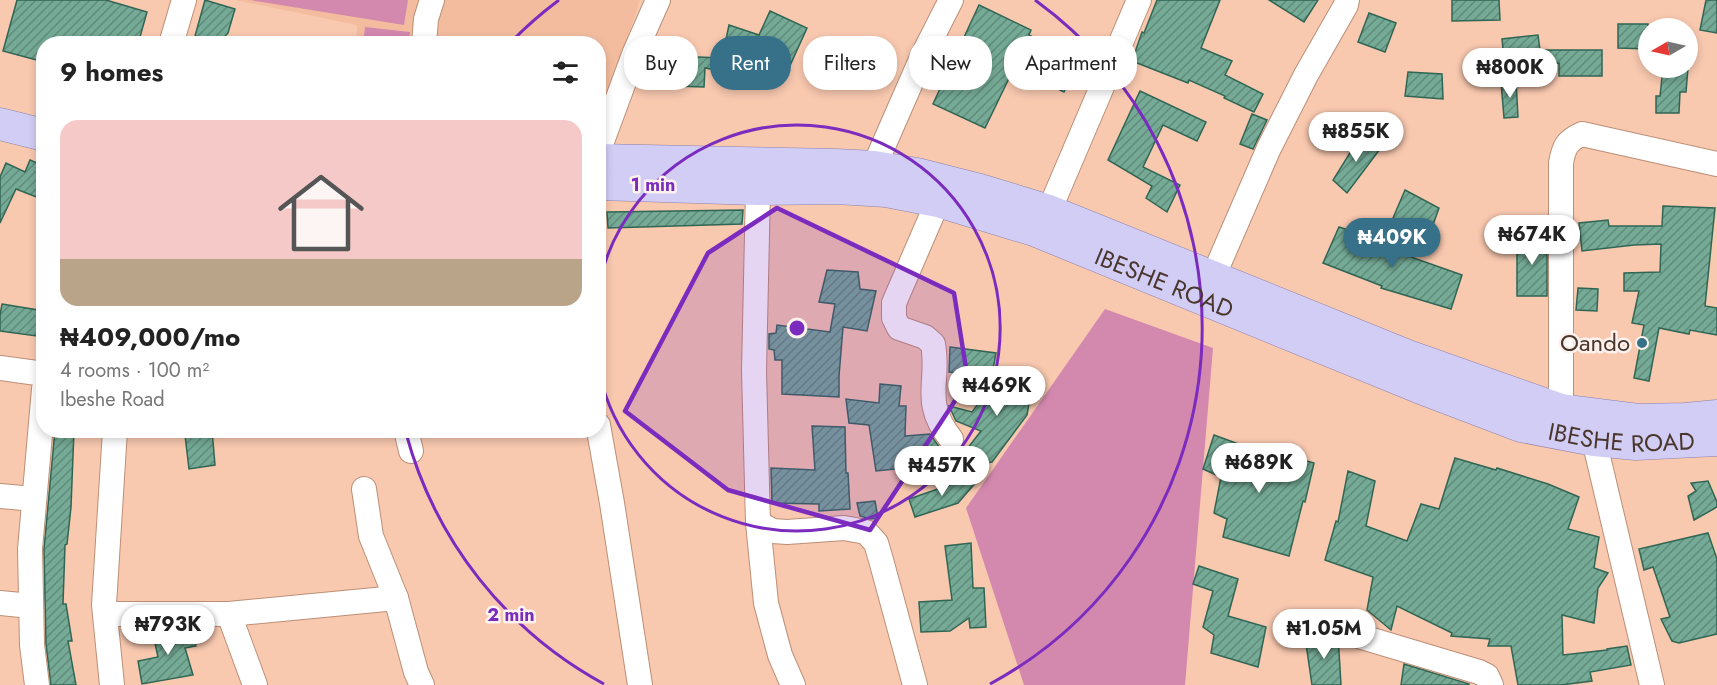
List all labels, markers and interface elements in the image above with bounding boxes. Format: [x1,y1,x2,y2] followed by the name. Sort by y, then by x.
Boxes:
[1638,18,1698,78] north arrow
[1638,18,1698,78] map controls
[624,36,698,90] chip: Buy
[710,36,791,90] chip: Rent
[803,36,897,90] chip: Filters
[909,36,992,90] chip: New
[1004,36,1137,90] chip: Apartment
[1468,48,1552,99] pin: ₦800K
[60,53,163,91] text: 9 homes
[1476,53,1544,82] text: ₦800K
[549,56,582,89] icon: filters
[1314,112,1398,163] pin: ₦855K
[1323,117,1389,146] text: ₦855K
[267,159,375,267] icon: home
[631,172,675,198] text: 1 min
[1490,215,1574,266] pin: ₦674K
[1350,218,1434,269] pin: ₦409K
[1498,220,1566,249] text: ₦674K
[1357,223,1427,252] text: ₦409K
[1090,239,1239,327] street label: IBESHE ROAD
[60,318,240,356] text: ₦409,000/mo
[787,318,807,338] centre of rings
[1560,325,1630,360] place label: Oando
[1635,336,1649,350] marker: Oando
[60,356,209,385] text: 4 rooms · 100 m²
[955,366,1039,417] pin: ₦469K
[962,371,1032,400] text: ₦469K
[60,385,165,414] text: Ibeshe Road
[1545,414,1695,461] street label: IBESHE ROAD
[1217,443,1301,494] pin: ₦689K
[900,446,984,497] pin: ₦457K
[1225,448,1293,477] text: ₦689K
[908,451,976,480] text: ₦457K
[487,602,535,628] text: 2 min
[126,605,210,656] pin: ₦793K
[1275,609,1373,660] pin: ₦1.05M
[135,610,201,639] text: ₦793K
[1286,614,1362,643] text: ₦1.05M

